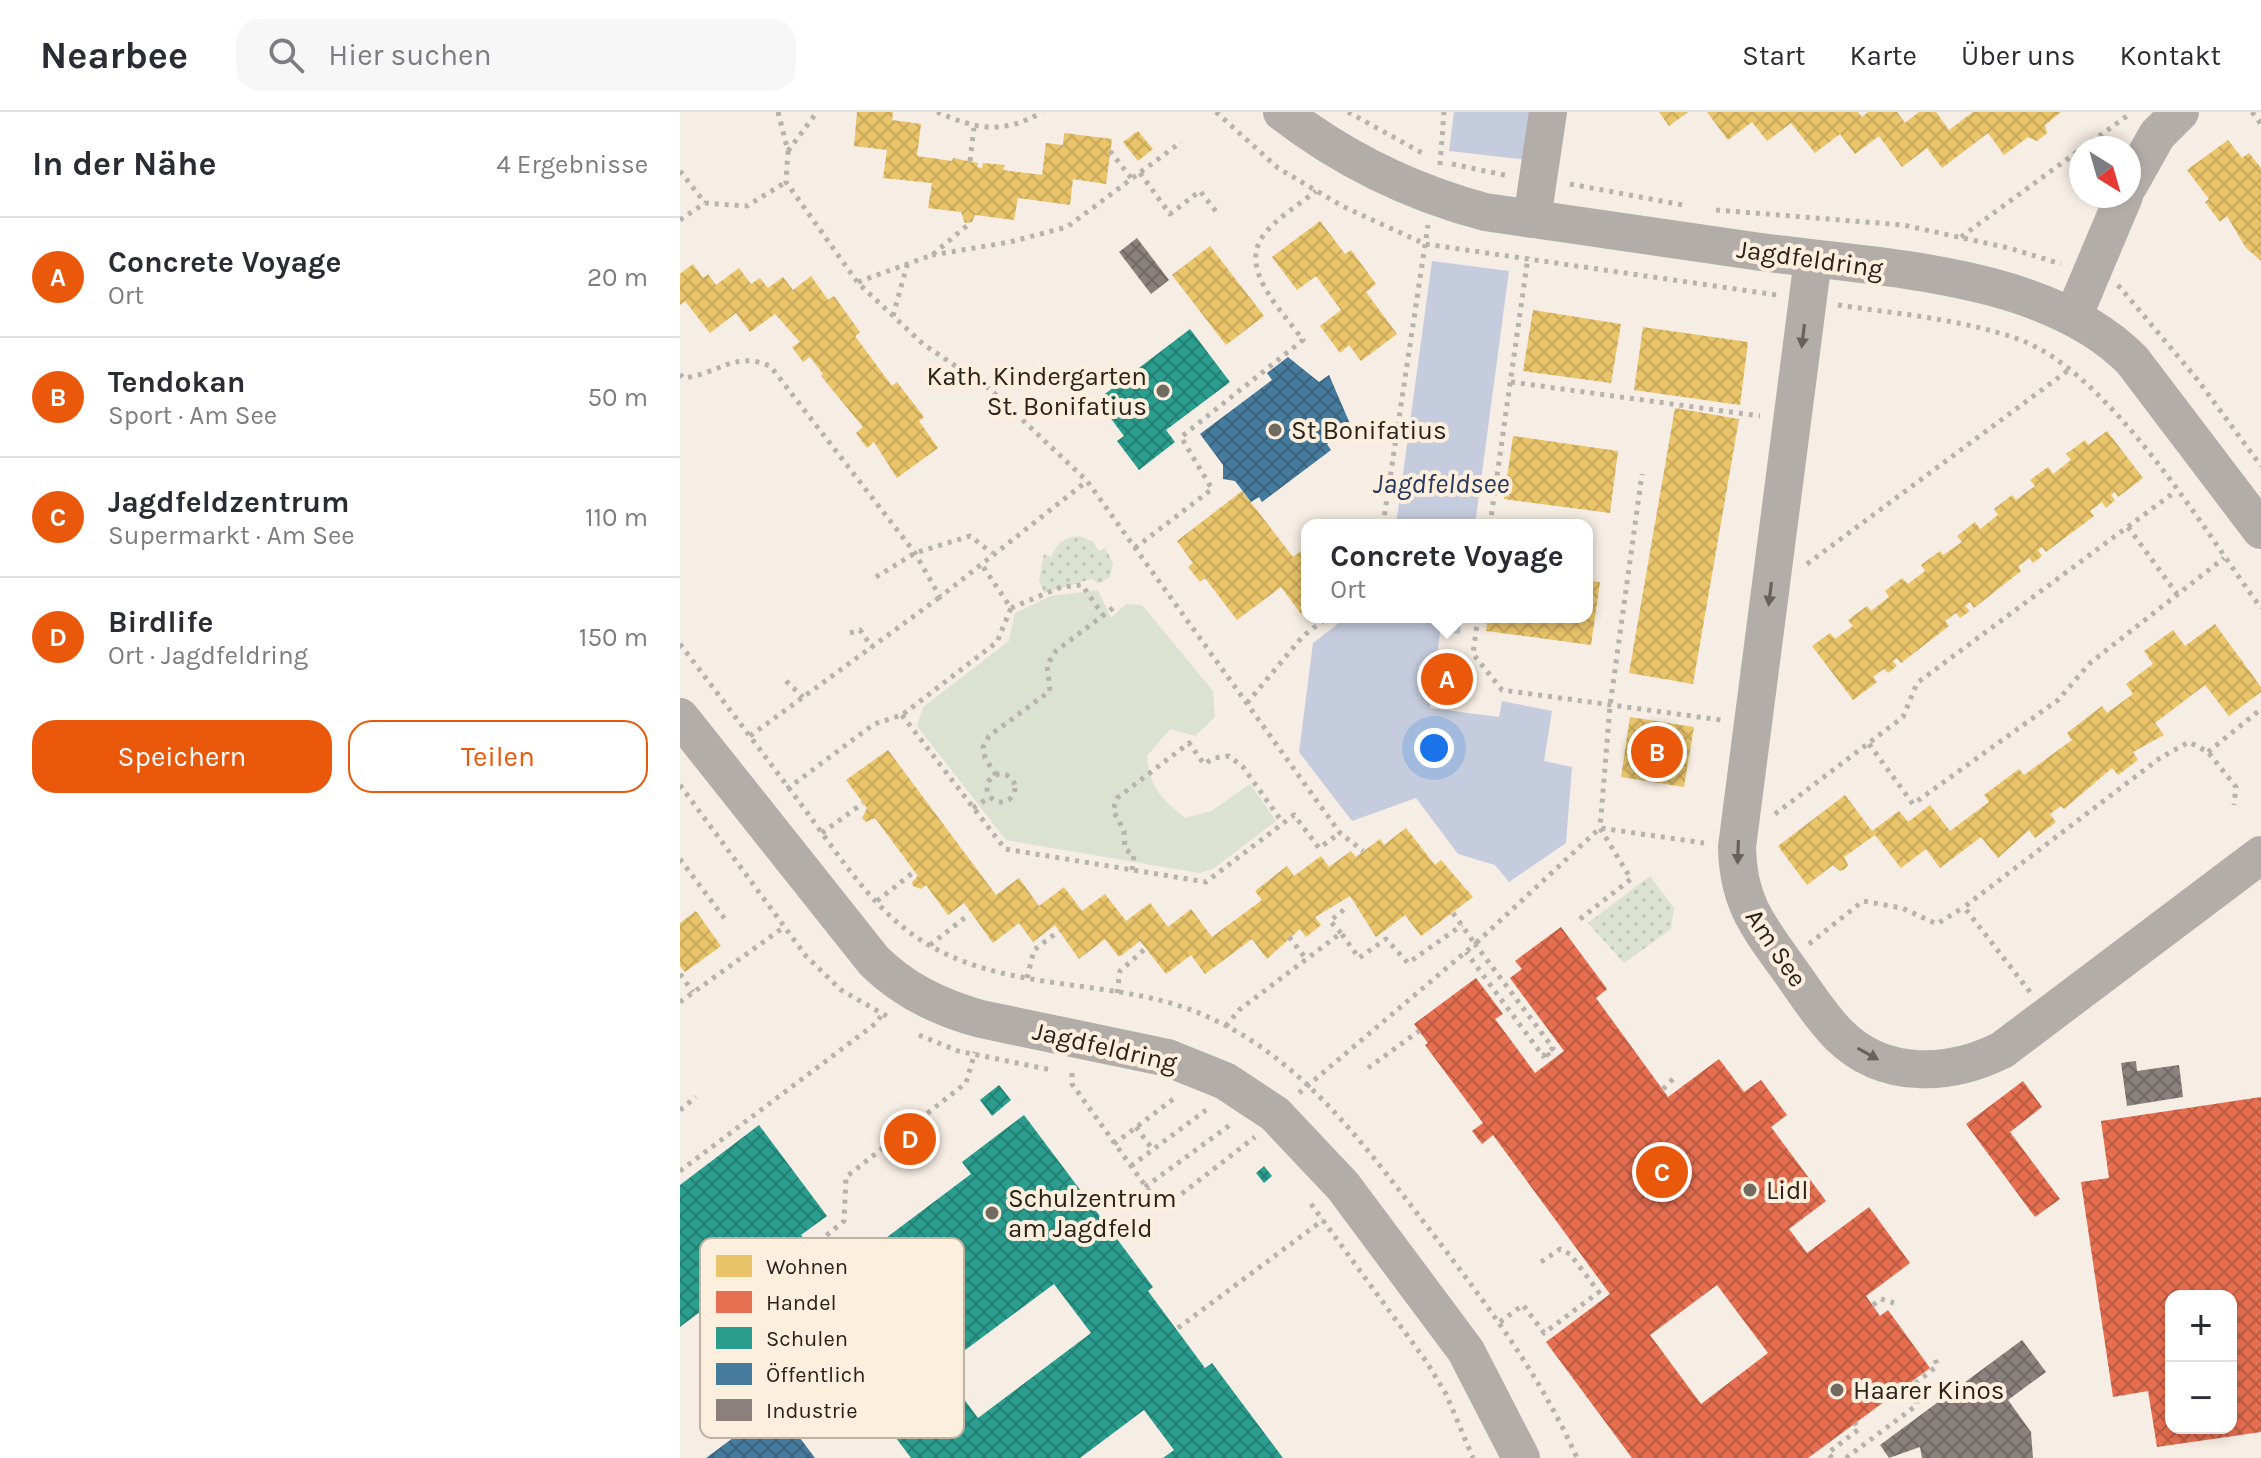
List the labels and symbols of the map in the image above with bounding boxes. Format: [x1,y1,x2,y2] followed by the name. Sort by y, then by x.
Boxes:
[2069,136,2141,208] north arrow
[1735,233,1885,285] street label: Jagdfeldring
[1796,324,1809,349] one-way arrow
[926,361,1147,422] place label: Kath. Kindergarten St. Bonifatius
[1154,382,1172,400] marker: Kath. Kindergarten St. Bonifatius
[1291,415,1447,446] place label: St Bonifatius
[1266,421,1284,439] marker: St Bonifatius
[1373,467,1509,500] water label: Jagdfeldsee
[1763,582,1776,607] one-way arrow
[1421,649,1473,709] pin: A
[1631,722,1683,782] pin: B
[1414,728,1454,768] your location
[1731,840,1744,865] one-way arrow
[1739,903,1813,993] street label: Am See
[1030,1015,1181,1079] street label: Jagdfeldring
[1856,1047,1879,1061] one-way arrow
[884,1109,936,1169] pin: D
[1636,1142,1688,1202] pin: C
[1766,1175,1809,1206] place label: Lidl
[1741,1181,1759,1199] marker: Lidl
[1008,1183,1176,1244] place label: Schulzentrum am Jagdfeld
[983,1204,1001,1222] marker: Schulzentrum am Jagdfeld
[700,1238,964,1438] legend
[766,1254,848,1280] text: Wohnen
[766,1290,837,1316] text: Handel
[766,1326,848,1352] text: Schulen
[766,1362,865,1388] text: Öffentlich
[1853,1375,2004,1406] place label: Haarer Kinos
[1828,1381,1846,1399] marker: Haarer Kinos
[766,1398,857,1424] text: Industrie

